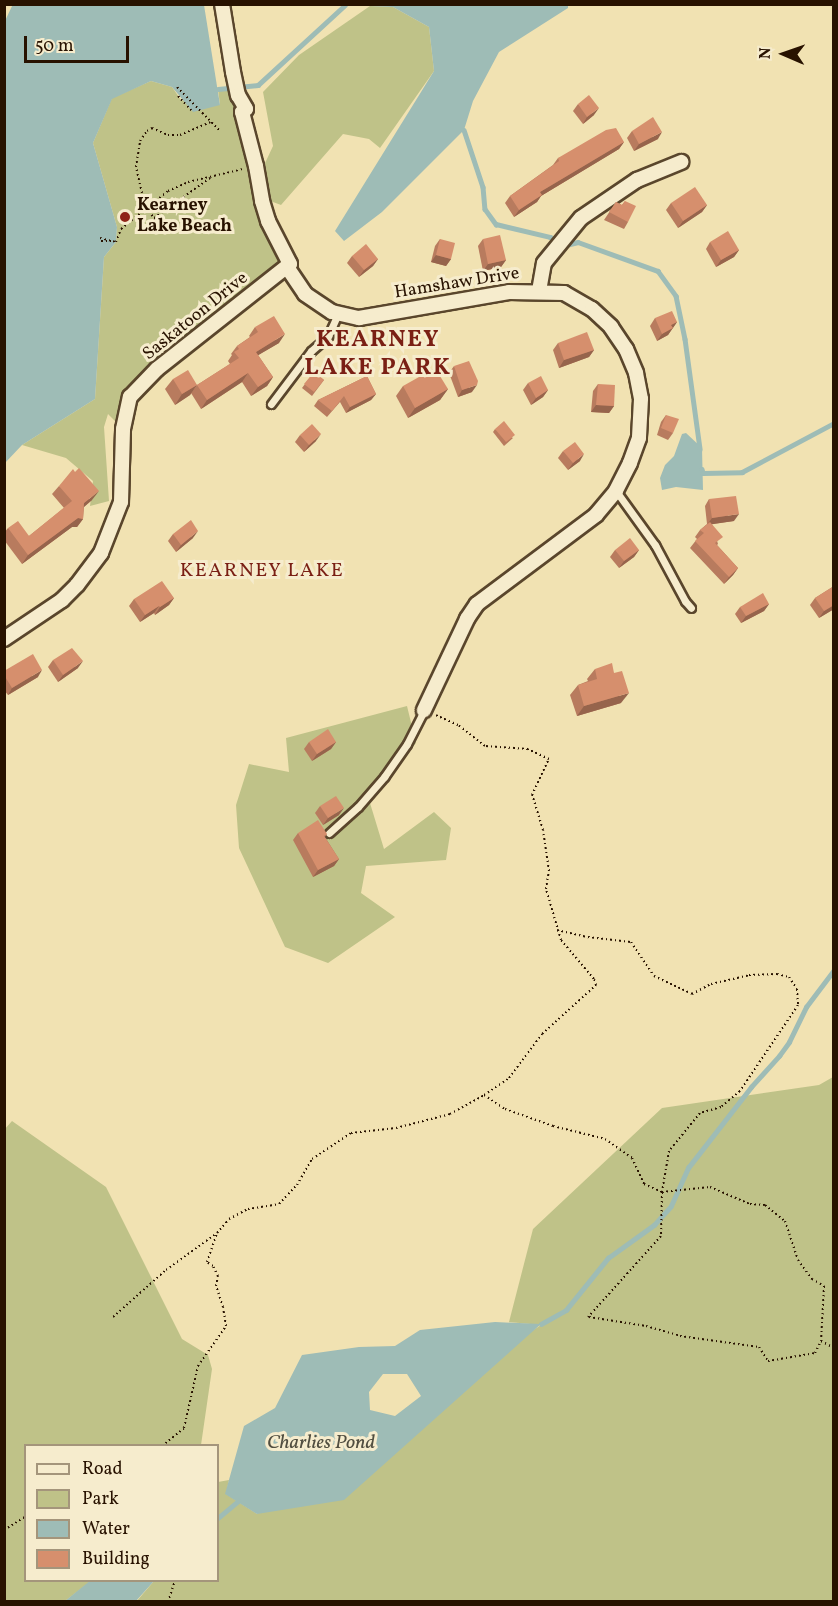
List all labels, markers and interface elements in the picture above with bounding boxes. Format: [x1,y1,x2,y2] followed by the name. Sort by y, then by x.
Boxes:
[27,24,132,62] scale bar
[754,24,814,84] north arrow
[35,34,74,59] text: 50 m
[755,47,777,60] text: N
[137,196,232,238] place label: Kearney Lake Beach
[118,210,132,224] marker: Kearney Lake Beach
[393,263,521,305] street label: Hamshaw Drive
[139,268,253,366] street label: Saskatoon Drive
[304,327,452,383] district label: KEARNEY LAKE PARK
[179,559,345,583] district label: KEARNEY LAKE
[267,1431,375,1455] water label: Charlies Pond
[24,1444,219,1582] legend
[82,1457,123,1482] text: Road
[82,1487,119,1512] text: Park
[82,1517,130,1542] text: Water
[82,1547,150,1572] text: Building

